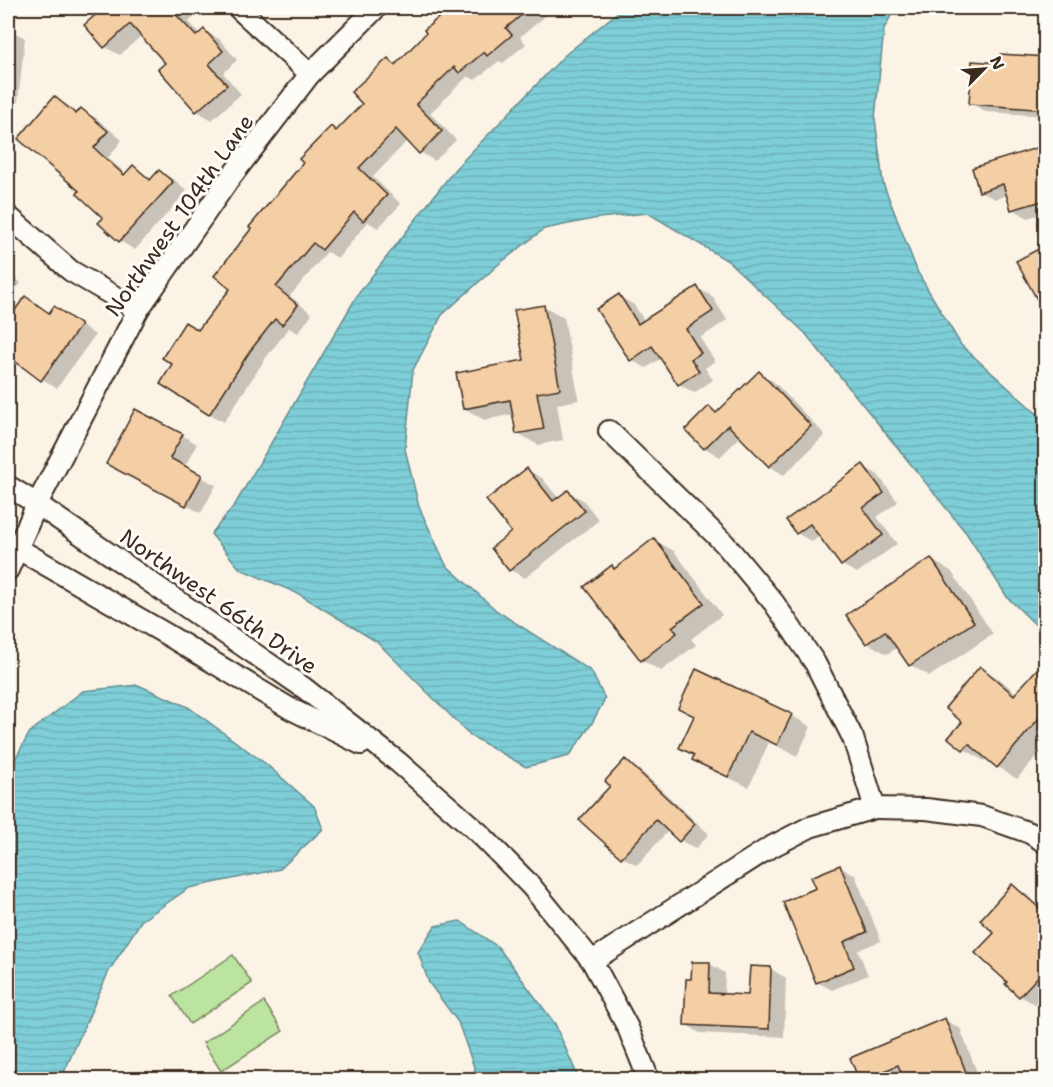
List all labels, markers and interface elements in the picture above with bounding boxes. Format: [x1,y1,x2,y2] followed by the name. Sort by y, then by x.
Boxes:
[954,39,1014,99] north arrow
[985,53,1009,73] text: N
[98,108,260,322] street label: Northwest 104th Lane
[114,522,323,681] street label: Northwest 66th Drive

